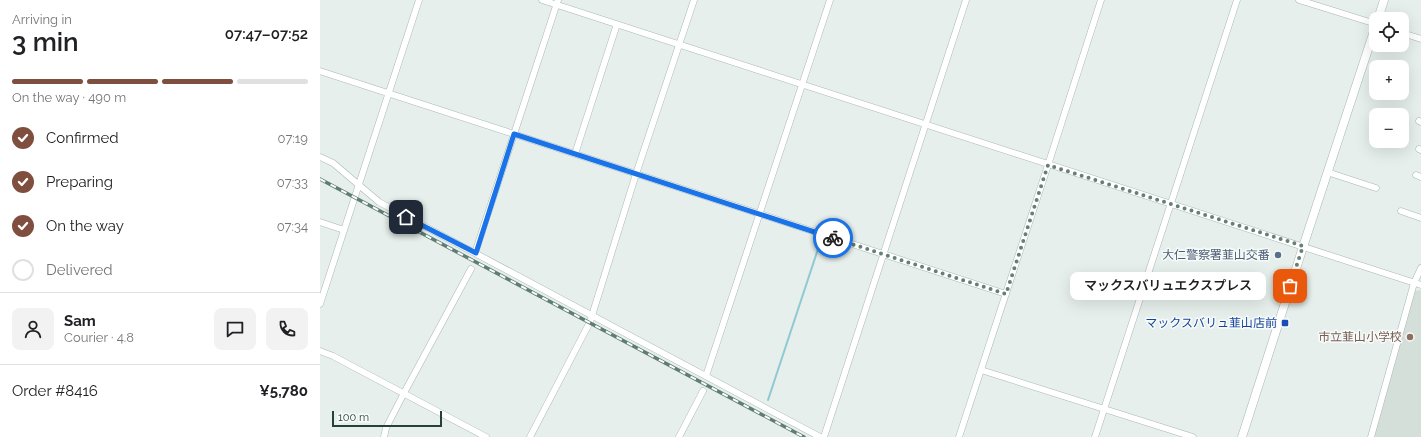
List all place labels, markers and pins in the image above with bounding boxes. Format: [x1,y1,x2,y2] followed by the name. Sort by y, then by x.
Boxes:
[389,200,423,234] pin
[1162,248,1270,262] place label: 大仁警察署韮山交番
[1273,250,1283,260] marker: 大仁警察署韮山交番
[1273,269,1307,303] pin
[1070,272,1266,300] callout: マックスバリュエクスプレス
[1145,316,1277,330] place label: マックスバリュ韮山店前
[1280,318,1290,328] marker: マックスバリュ韮山店前
[1318,330,1402,344] place label: 市立韮山小学校
[1405,332,1415,342] marker: 市立韮山小学校

